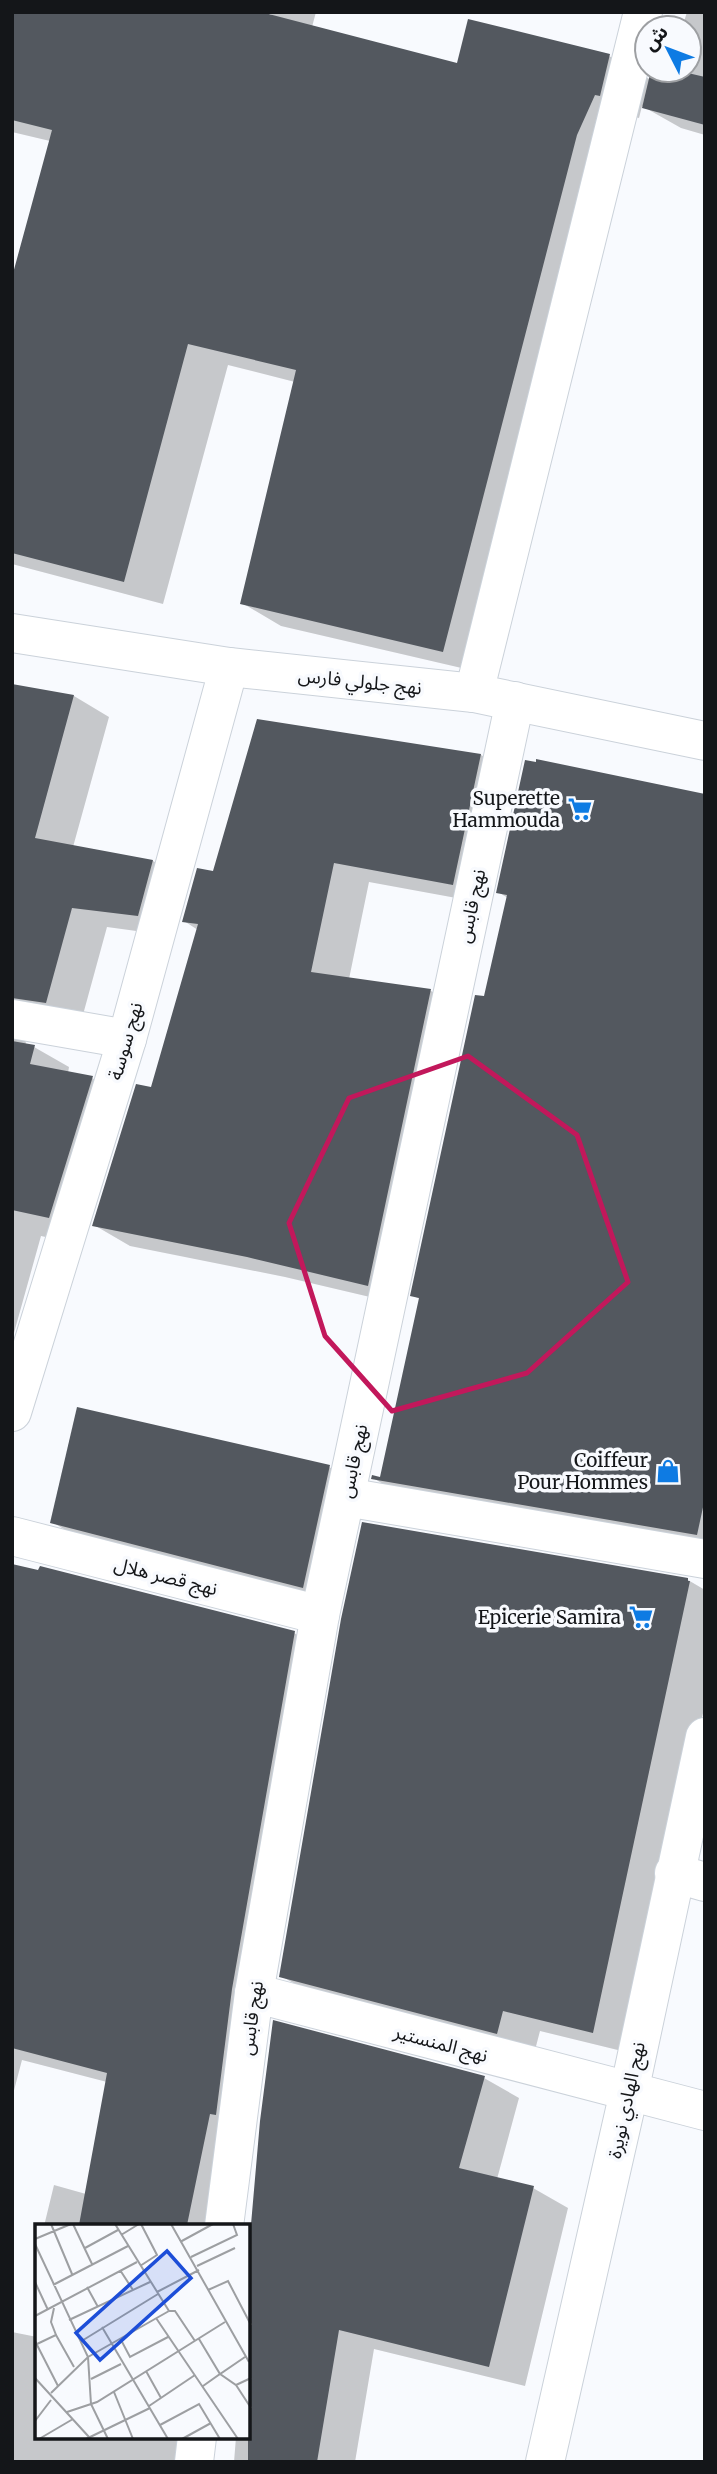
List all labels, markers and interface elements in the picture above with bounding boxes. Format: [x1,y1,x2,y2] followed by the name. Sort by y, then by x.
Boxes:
[633,14,703,84] north arrow
[638,20,673,55] text: ش
[297,663,423,703] street label: نهج جلولي فارس
[452,786,560,832] place label: Superette Hammouda
[566,795,594,823] supermarket icon: Superette Hammouda
[451,867,493,946] street label: نهج قابس
[102,999,150,1083] street label: نهج سوسة
[333,1422,375,1501] street label: نهج قابس
[517,1448,648,1494] place label: Coiffeur Pour Hommes
[654,1457,682,1485] shop icon: Coiffeur Pour Hommes
[111,1552,220,1603] street label: نهج قصر هلال
[627,1603,655,1631] supermarket icon: Epicerie Samira
[478,1605,621,1629] place label: Epicerie Samira
[234,1979,271,2057] street label: نهج قابس
[390,2019,491,2070] street label: نهج المنستير
[602,2040,653,2161] street label: نهج الهادي نويرة
[35,2224,250,2439] inset map

